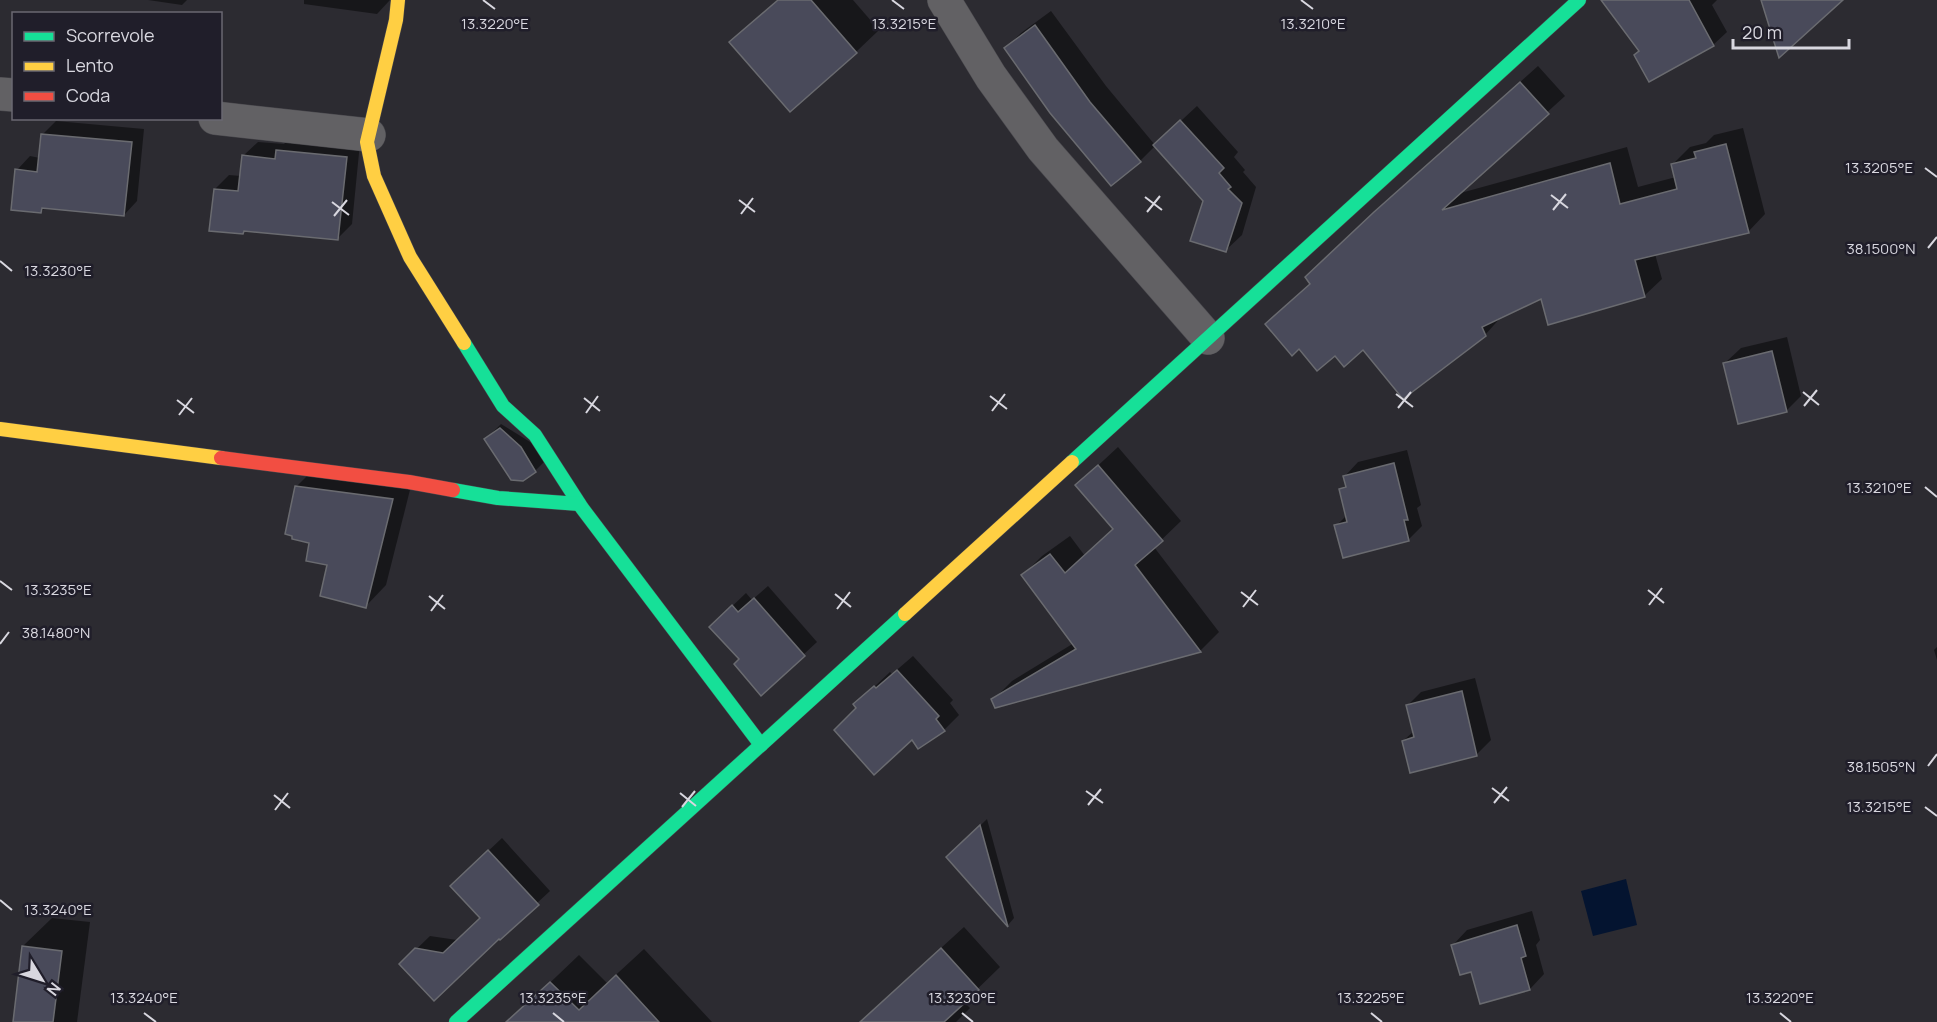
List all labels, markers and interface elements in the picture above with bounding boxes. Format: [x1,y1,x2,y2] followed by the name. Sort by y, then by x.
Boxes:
[12,12,222,120] legend
[1733,12,1848,50] scale bar
[461,13,529,34] text: 13.3220°E
[872,13,936,34] text: 13.3215°E
[1280,13,1346,34] text: 13.3210°E
[1742,20,1782,44] text: 20 m
[66,23,155,47] text: Scorrevole
[66,53,114,77] text: Lento
[66,83,110,107] text: Coda
[1845,157,1913,178] text: 13.3205°E
[1847,238,1915,259] text: 38.1500°N
[24,260,92,281] text: 13.3230°E
[1846,477,1912,498] text: 13.3210°E
[24,579,92,600] text: 13.3235°E
[22,622,90,643] text: 38.1480°N
[1847,756,1915,777] text: 38.1505°N
[1847,796,1911,817] text: 13.3215°E
[24,899,92,920] text: 13.3240°E
[12,950,72,1010] north arrow
[42,978,66,1001] text: N
[110,987,178,1008] text: 13.3240°E
[519,987,587,1008] text: 13.3235°E
[928,987,996,1008] text: 13.3230°E
[1337,987,1405,1008] text: 13.3225°E
[1746,987,1814,1008] text: 13.3220°E

